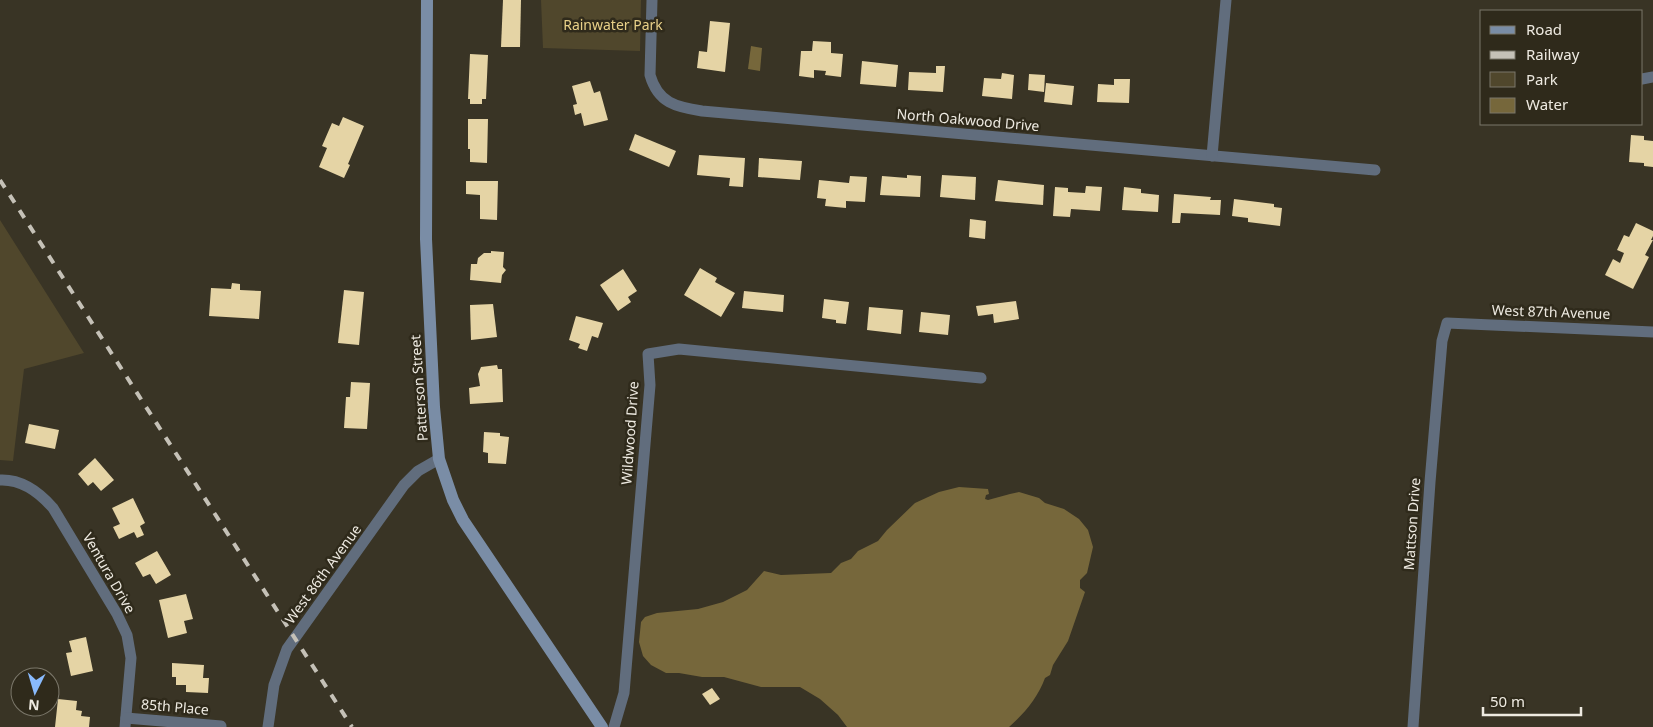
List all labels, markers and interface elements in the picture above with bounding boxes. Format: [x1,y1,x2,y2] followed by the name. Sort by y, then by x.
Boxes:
[1480,10,1643,125] legend
[563,15,663,34] park label: Rainwater Park
[1526,19,1562,39] text: Road
[1526,44,1580,64] text: Railway
[1526,69,1558,89] text: Park
[1526,94,1568,114] text: Water
[896,104,1040,135] street label: North Oakwood Drive
[1491,300,1611,323] street label: West 87th Avenue
[405,334,432,442] street label: Patterson Street
[616,380,643,485] street label: Wildwood Drive
[1399,477,1424,571] street label: Mattson Drive
[280,520,365,627] street label: West 86th Avenue
[79,529,140,617] street label: Ventura Drive
[10,667,60,717] north arrow
[1483,684,1580,716] scale bar
[1490,691,1525,711] text: 50 m
[140,694,210,719] street label: 85th Place
[27,695,40,715] text: N

